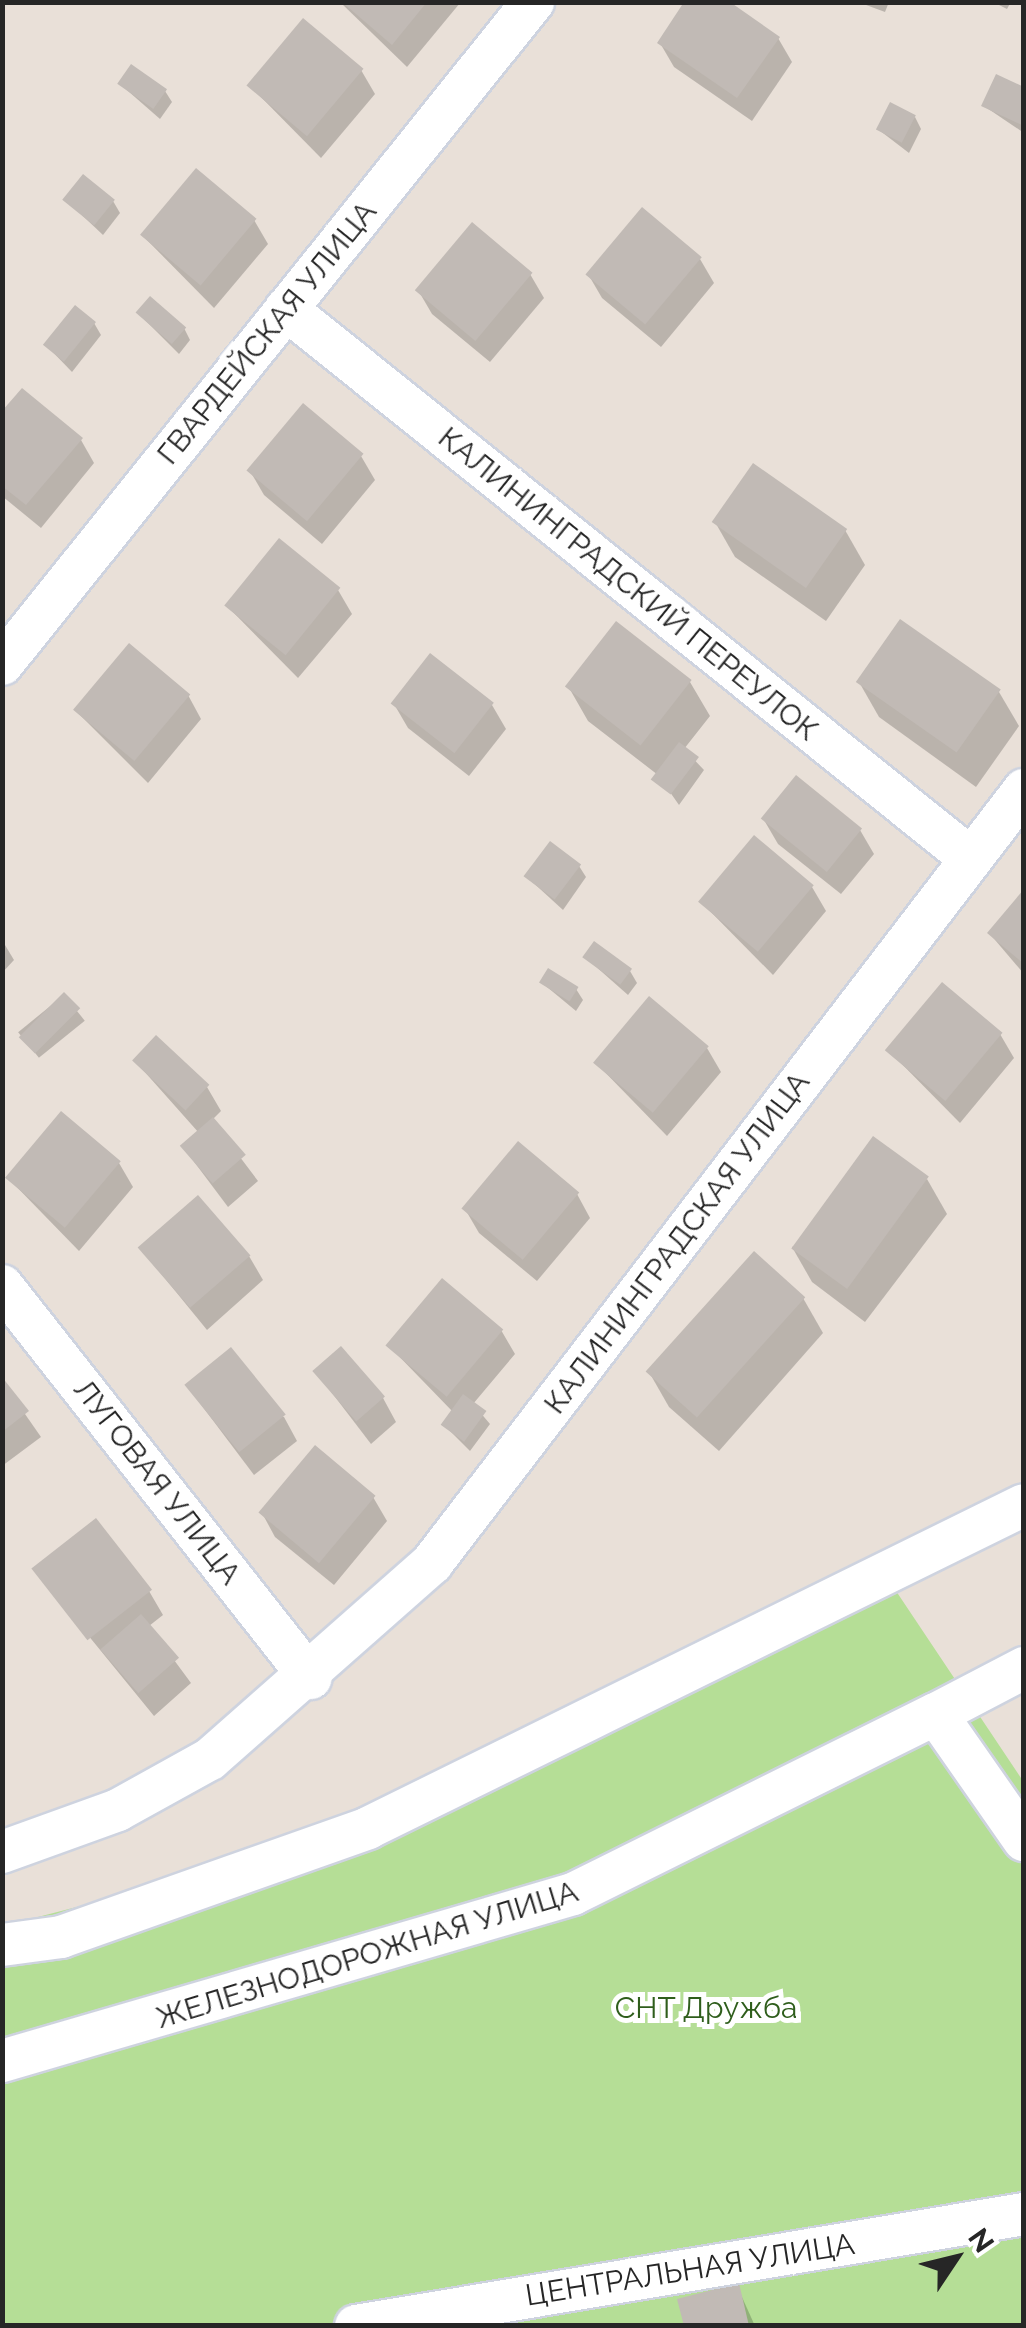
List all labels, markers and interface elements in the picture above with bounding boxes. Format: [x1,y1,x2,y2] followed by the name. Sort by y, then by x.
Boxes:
[150,194,384,472] street label: ГВАРДЕЙСКАЯ УЛИЦА
[431,420,825,748] street label: КАЛИНИНГРАДСКИЙ ПЕРЕУЛОК
[537,1065,817,1421] street label: КАЛИНИНГРАДСКАЯ УЛИЦА
[66,1372,248,1592] street label: ЛУГОВАЯ УЛИЦА
[152,1874,582,2036] street label: ЖЕЛЕЗНОДОРОЖНАЯ УЛИЦА
[614,1990,798,2026] park label: СНТ Дружба
[906,2208,1006,2308] north arrow
[961,2222,1001,2259] text: N
[523,2226,857,2314] street label: ЦЕНТРАЛЬНАЯ УЛИЦА

